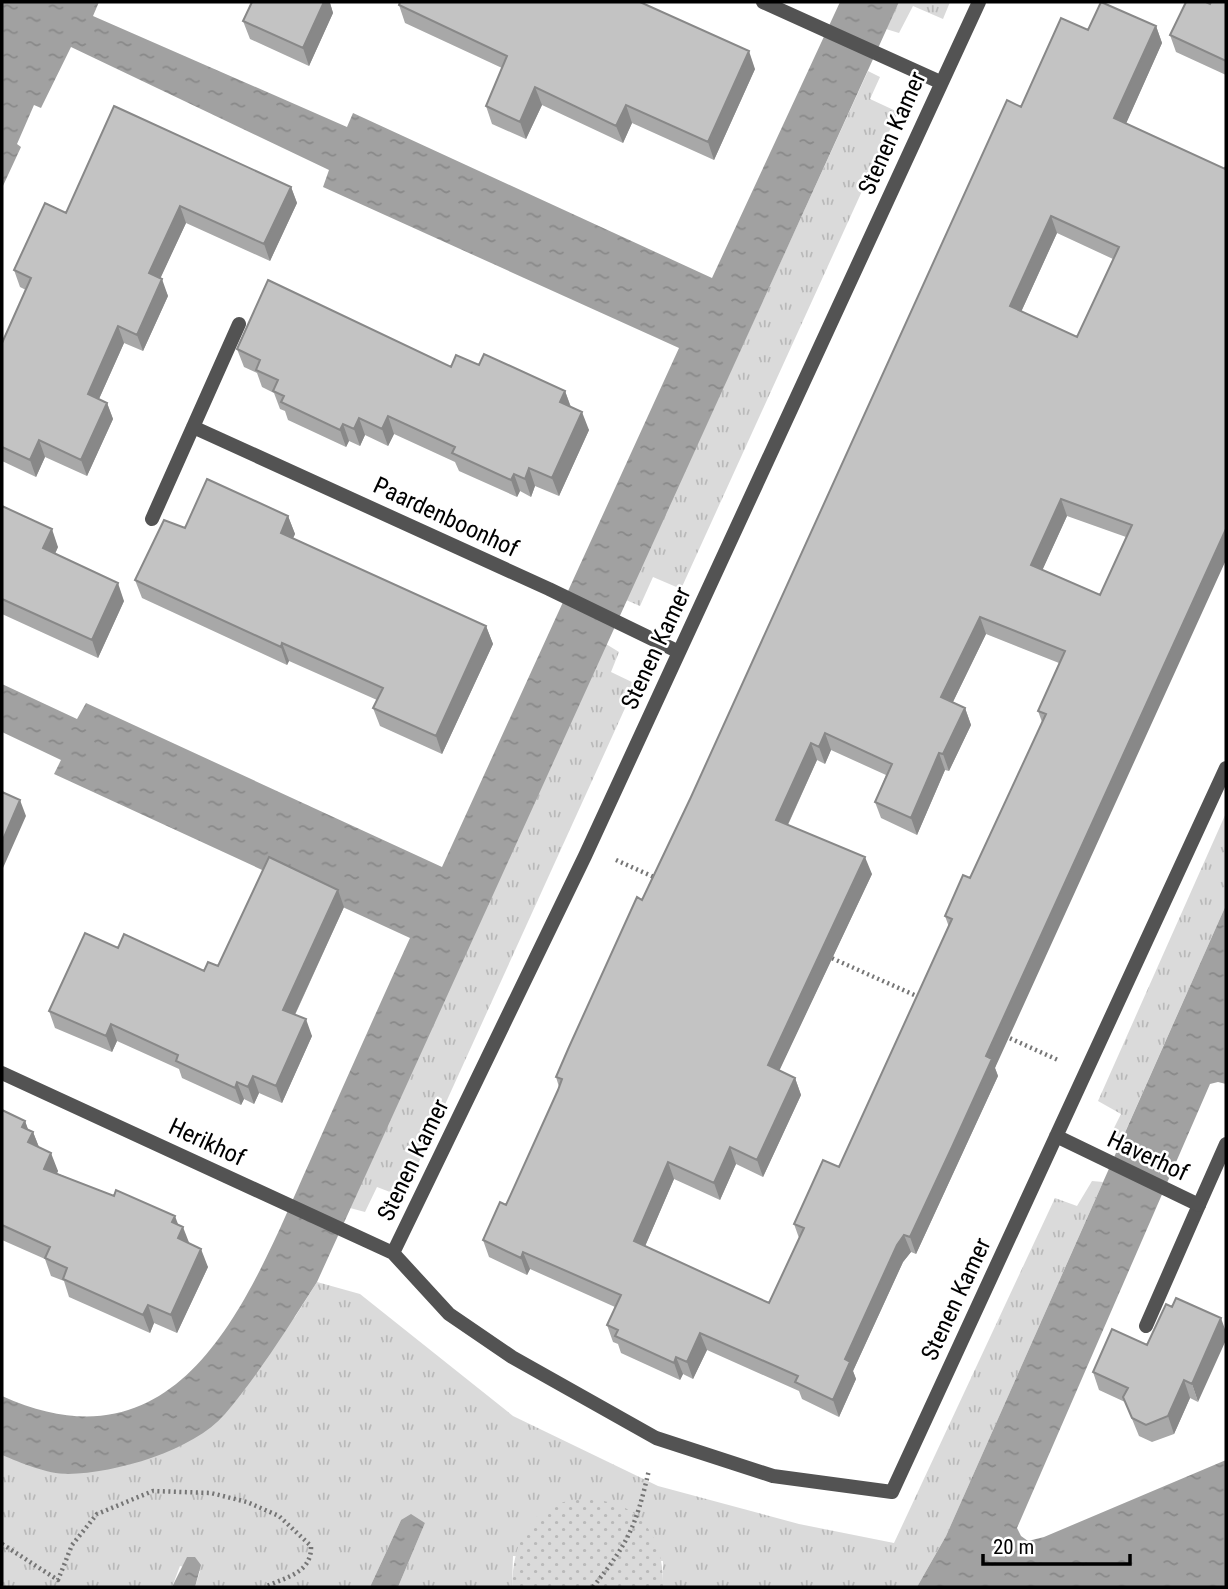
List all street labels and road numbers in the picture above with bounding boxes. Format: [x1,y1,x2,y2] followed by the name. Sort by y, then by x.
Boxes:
[852,67,932,199] street label: Stenen Kamer
[369,471,523,563] street label: Paardenboonhof
[615,582,697,714] street label: Stenen Kamer
[371,1095,455,1225] street label: Stenen Kamer
[164,1112,250,1172] street label: Herikhof
[1103,1125,1193,1187] street label: Haverhof
[915,1233,997,1365] street label: Stenen Kamer

